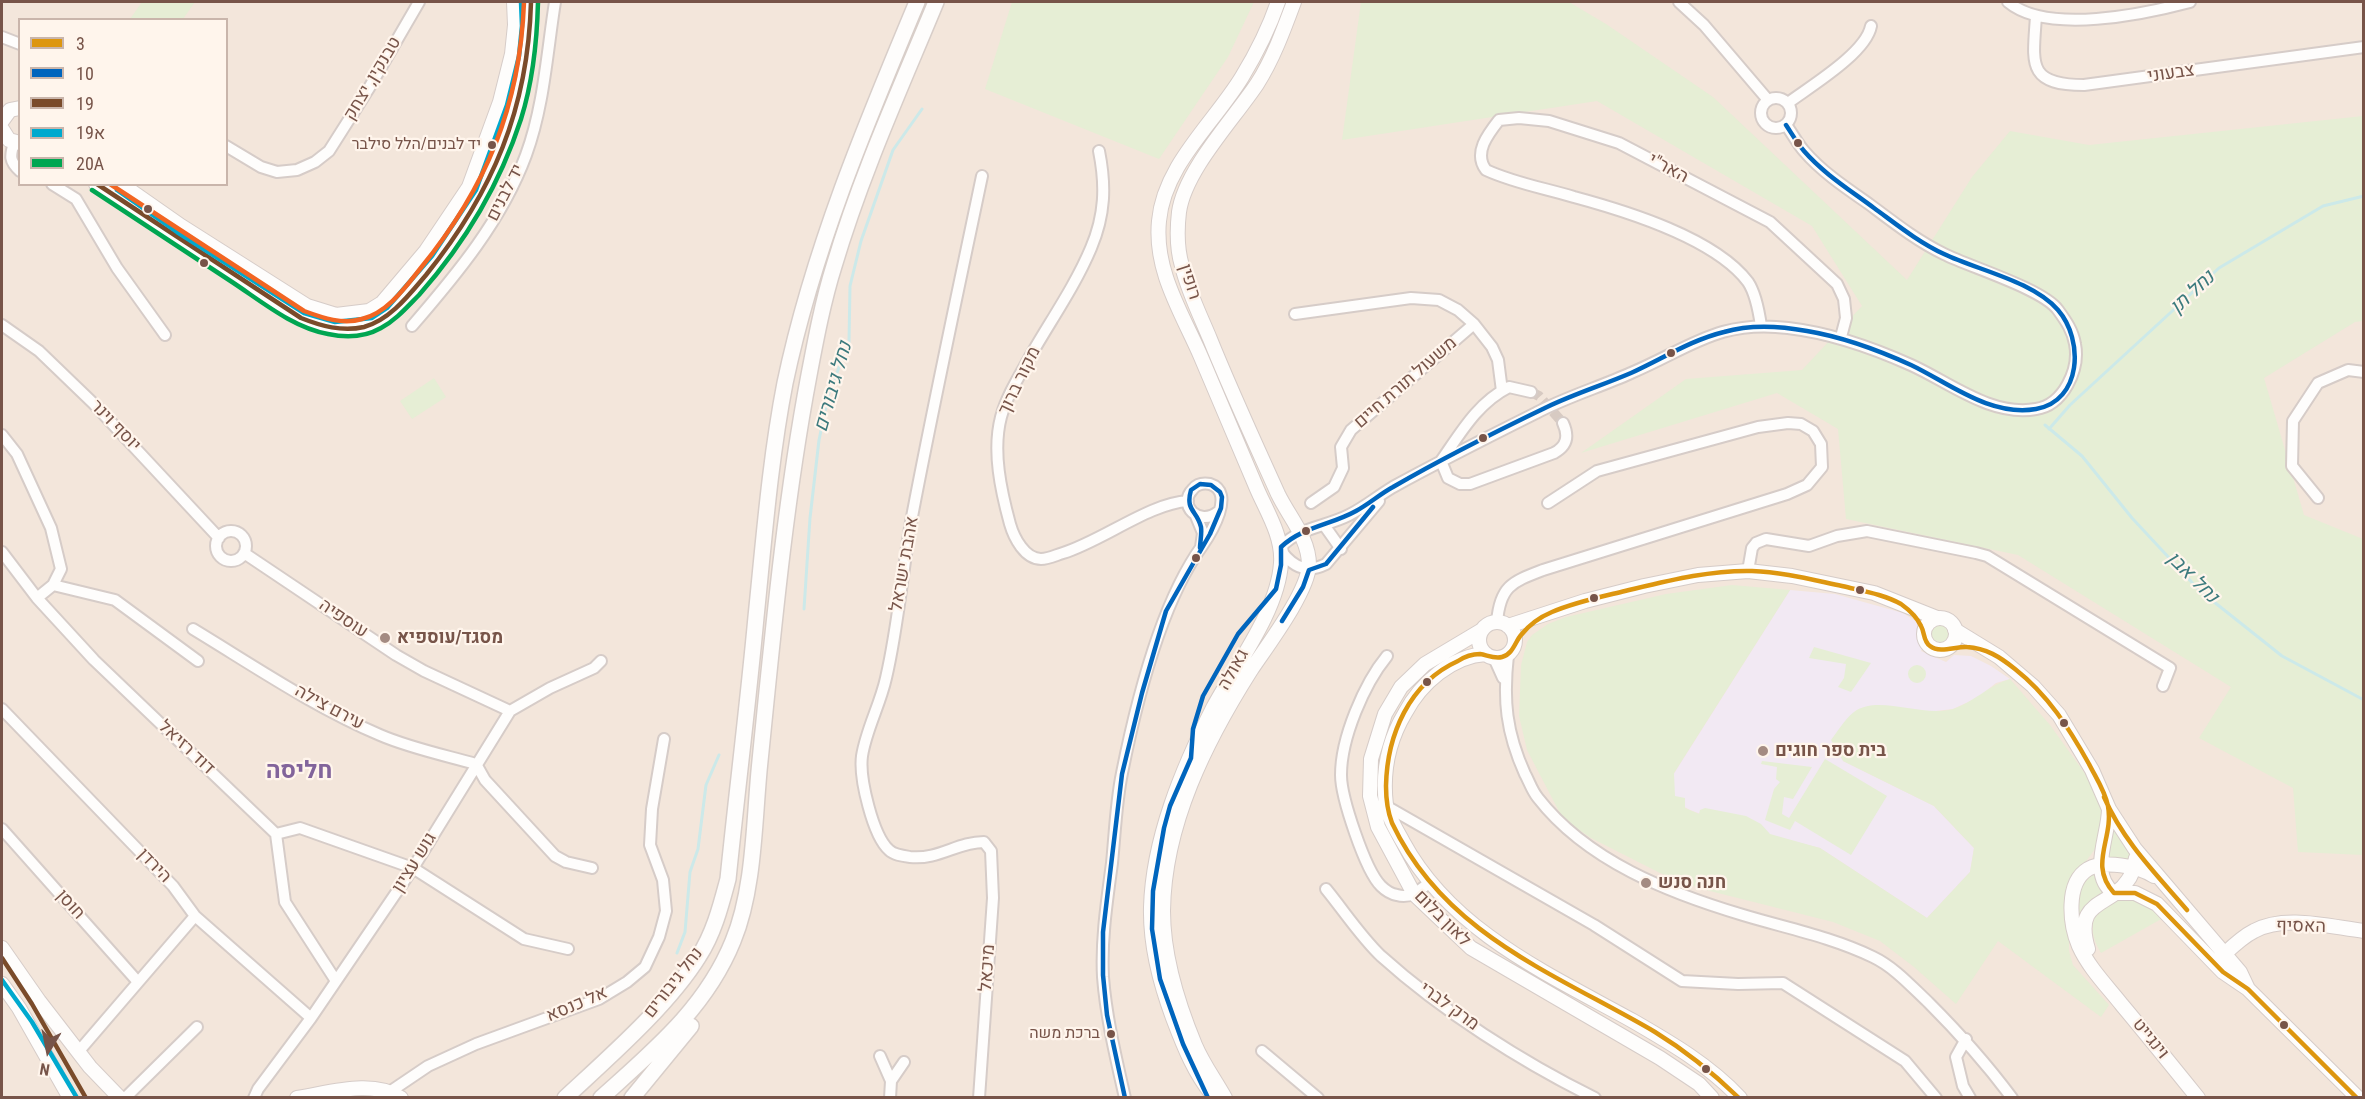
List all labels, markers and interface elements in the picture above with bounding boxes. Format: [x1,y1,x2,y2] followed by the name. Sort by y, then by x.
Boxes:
[18,18,228,186] legend
[76,33,85,54] text: 3
[340,33,406,125] street label: טבנקין, יצחק
[2146,60,2196,88] street label: צבעוני
[76,63,94,84] text: 10
[76,93,94,114] text: 19
[76,122,105,143] text: 19א
[352,135,481,155] place label: יד לבנים/הלל סילבר
[1792,137,1804,149] unlabelled marker
[486,139,498,151] marker: יד לבנים/הלל סילבר
[1644,150,1692,188] street label: האר"י
[76,153,104,174] text: 20A
[483,161,529,225] street label: יד לבנים
[142,203,154,215] unlabelled marker
[198,257,210,269] unlabelled marker
[1173,262,1205,302] street label: רופין
[2166,266,2220,320] water label: נחל תן
[1350,333,1462,433] street label: משעול תורת חיים
[810,339,858,435] water label: נחל גיבורים
[994,343,1046,419] street label: מקור ברוך
[1665,347,1677,359] unlabelled marker
[85,396,145,456] street label: יוסף וינר
[1477,432,1489,444] unlabelled marker
[886,515,924,613] street label: אהבת ישראל
[1300,525,1312,537] unlabelled marker
[2161,547,2223,609] water label: נחל אבן
[1190,552,1202,564] unlabelled marker
[1854,584,1866,596] unlabelled marker
[1588,592,1600,604] unlabelled marker
[314,595,372,643] street label: עוספיה
[397,627,503,649] place label: מסגד/עוספיא
[378,631,392,645] marker: מסגד/עוספיא
[1214,646,1254,694] street label: גאולה
[1421,676,1433,688] unlabelled marker
[291,681,367,735] street label: עירם צילה
[153,716,219,780] street label: דוד רזיאל
[2058,717,2070,729] unlabelled marker
[1775,740,1886,762] place label: בית ספר חוגים
[1756,744,1770,758] marker: בית ספר חוגים
[266,758,332,786] district label: חליסה
[388,829,442,897] street label: גוש עציון
[133,844,175,888] street label: הירדן
[1658,872,1726,894] place label: חנה סנש
[1639,876,1653,890] marker: חנה סנש
[51,886,89,924] street label: חוסן
[1409,886,1475,952] street label: לאון בלום
[2276,916,2326,938] street label: האסיף
[640,943,708,1023] street label: נחל גיבורים
[976,944,1000,992] street label: מיכאל
[1415,978,1483,1036] street label: מרק לברי
[543,983,611,1027] street label: אל כנסא
[2127,1014,2173,1064] street label: וינגייט
[2278,1019,2290,1031] unlabelled marker
[18,1021,78,1081] north arrow
[1029,1024,1100,1044] place label: ברכת משה
[1105,1028,1117,1040] marker: ברכת משה
[38,1059,51,1079] text: N
[1700,1063,1712,1075] unlabelled marker

